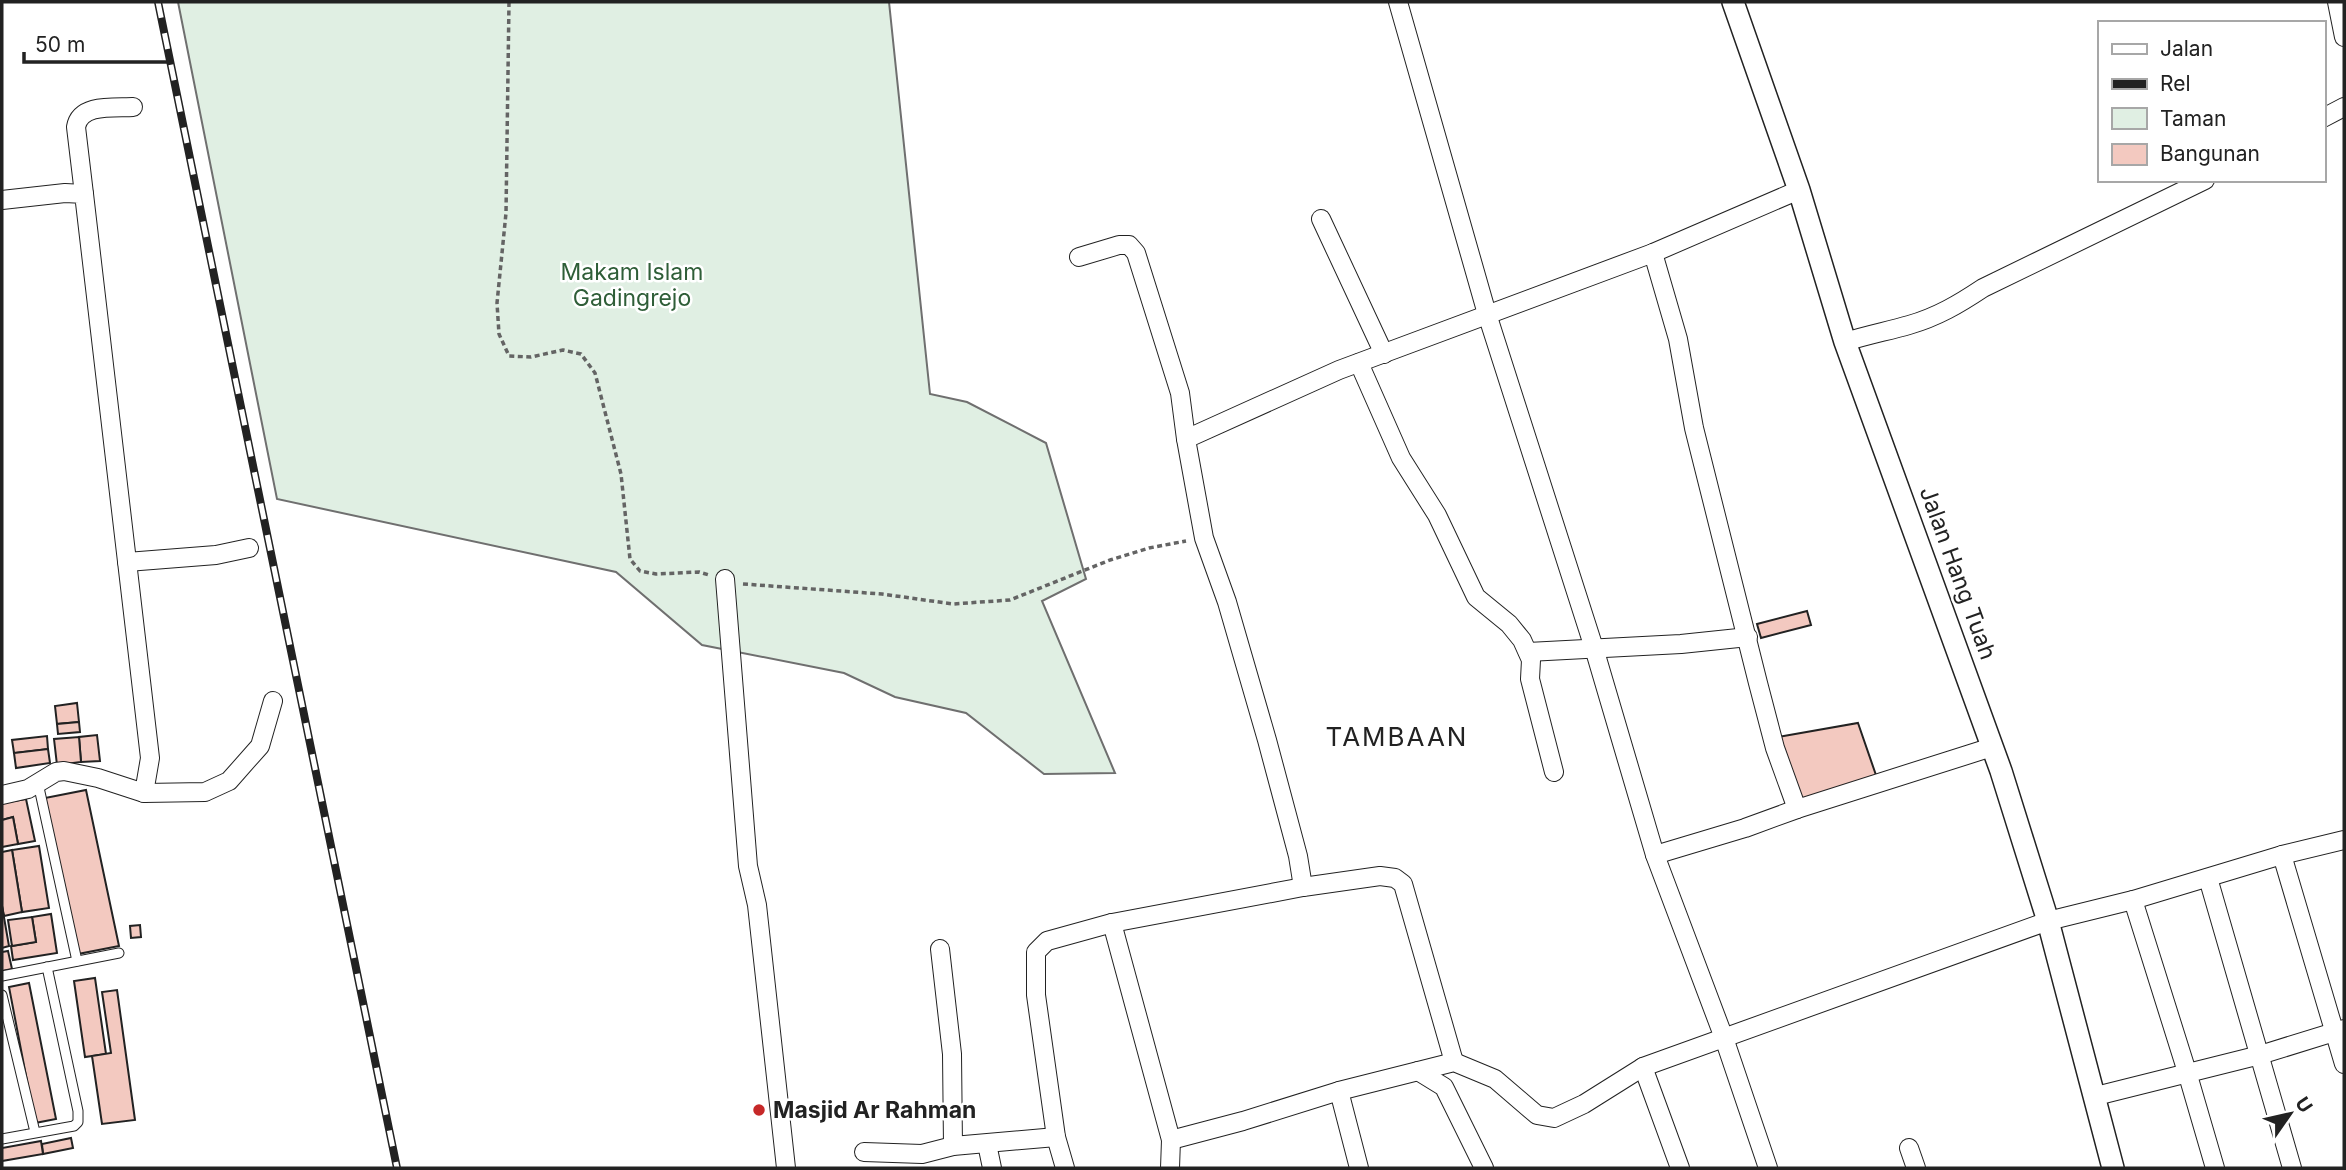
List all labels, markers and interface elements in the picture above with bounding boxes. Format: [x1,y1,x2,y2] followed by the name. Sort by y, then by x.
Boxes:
[24,21,168,65] scale bar
[2098,21,2325,182] legend
[35,32,85,57] text: 50 m
[2160,36,2213,61] text: Jalan
[2160,71,2191,96] text: Rel
[2160,106,2226,131] text: Taman
[2160,141,2260,166] text: Bangunan
[561,258,703,312] park label: Makam Islam Gadingrejo
[1914,483,2002,663] street label: Jalan Hang Tuah
[1326,721,1468,752] district label: TAMBAAN
[2255,1079,2325,1149] north arrow
[2290,1093,2317,1117] text: U
[773,1096,976,1124] place label: Masjid Ar Rahman
[751,1102,767,1118] marker: Masjid Ar Rahman

